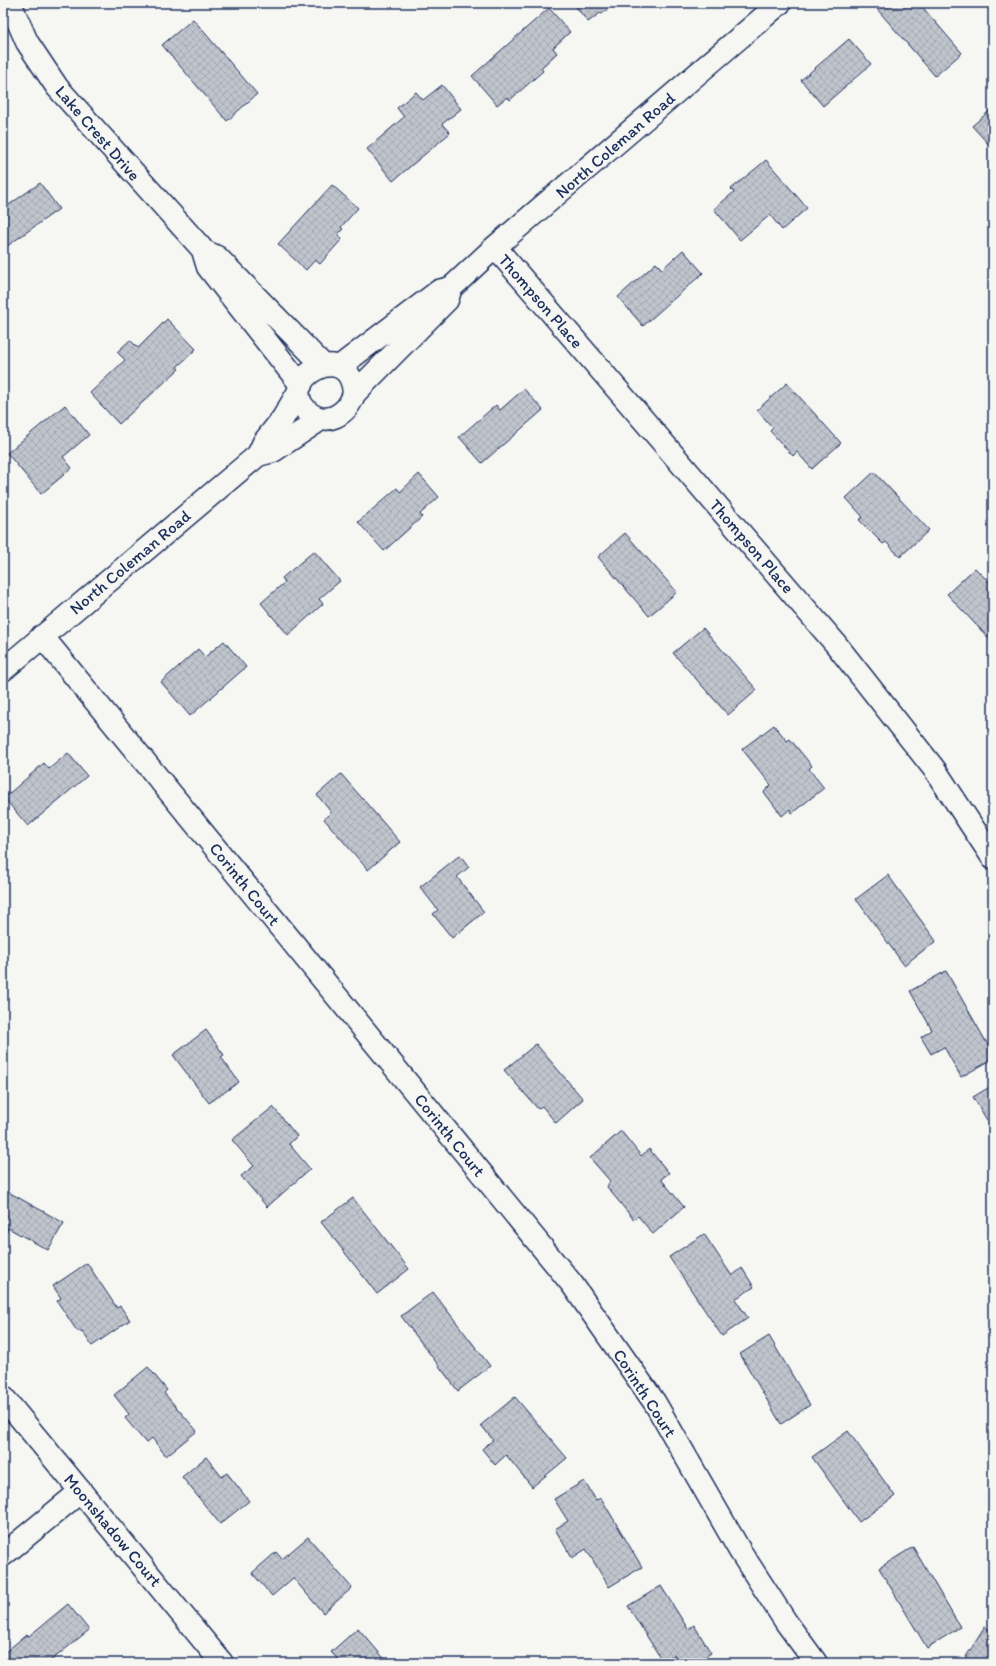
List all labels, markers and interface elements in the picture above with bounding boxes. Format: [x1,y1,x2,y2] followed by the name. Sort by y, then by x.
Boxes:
[51,81,145,185] street label: Lake Crest Drive
[551,87,679,202] street label: North Coleman Road
[495,250,587,352] street label: Thompson Place
[706,495,798,597] street label: Thompson Place
[65,505,195,618] street label: North Coleman Road
[205,838,285,930] street label: Corinth Court
[410,1089,490,1181] street label: Corinth Court
[609,1345,681,1441] street label: Corinth Court
[60,1469,166,1591] street label: Moonshadow Court

